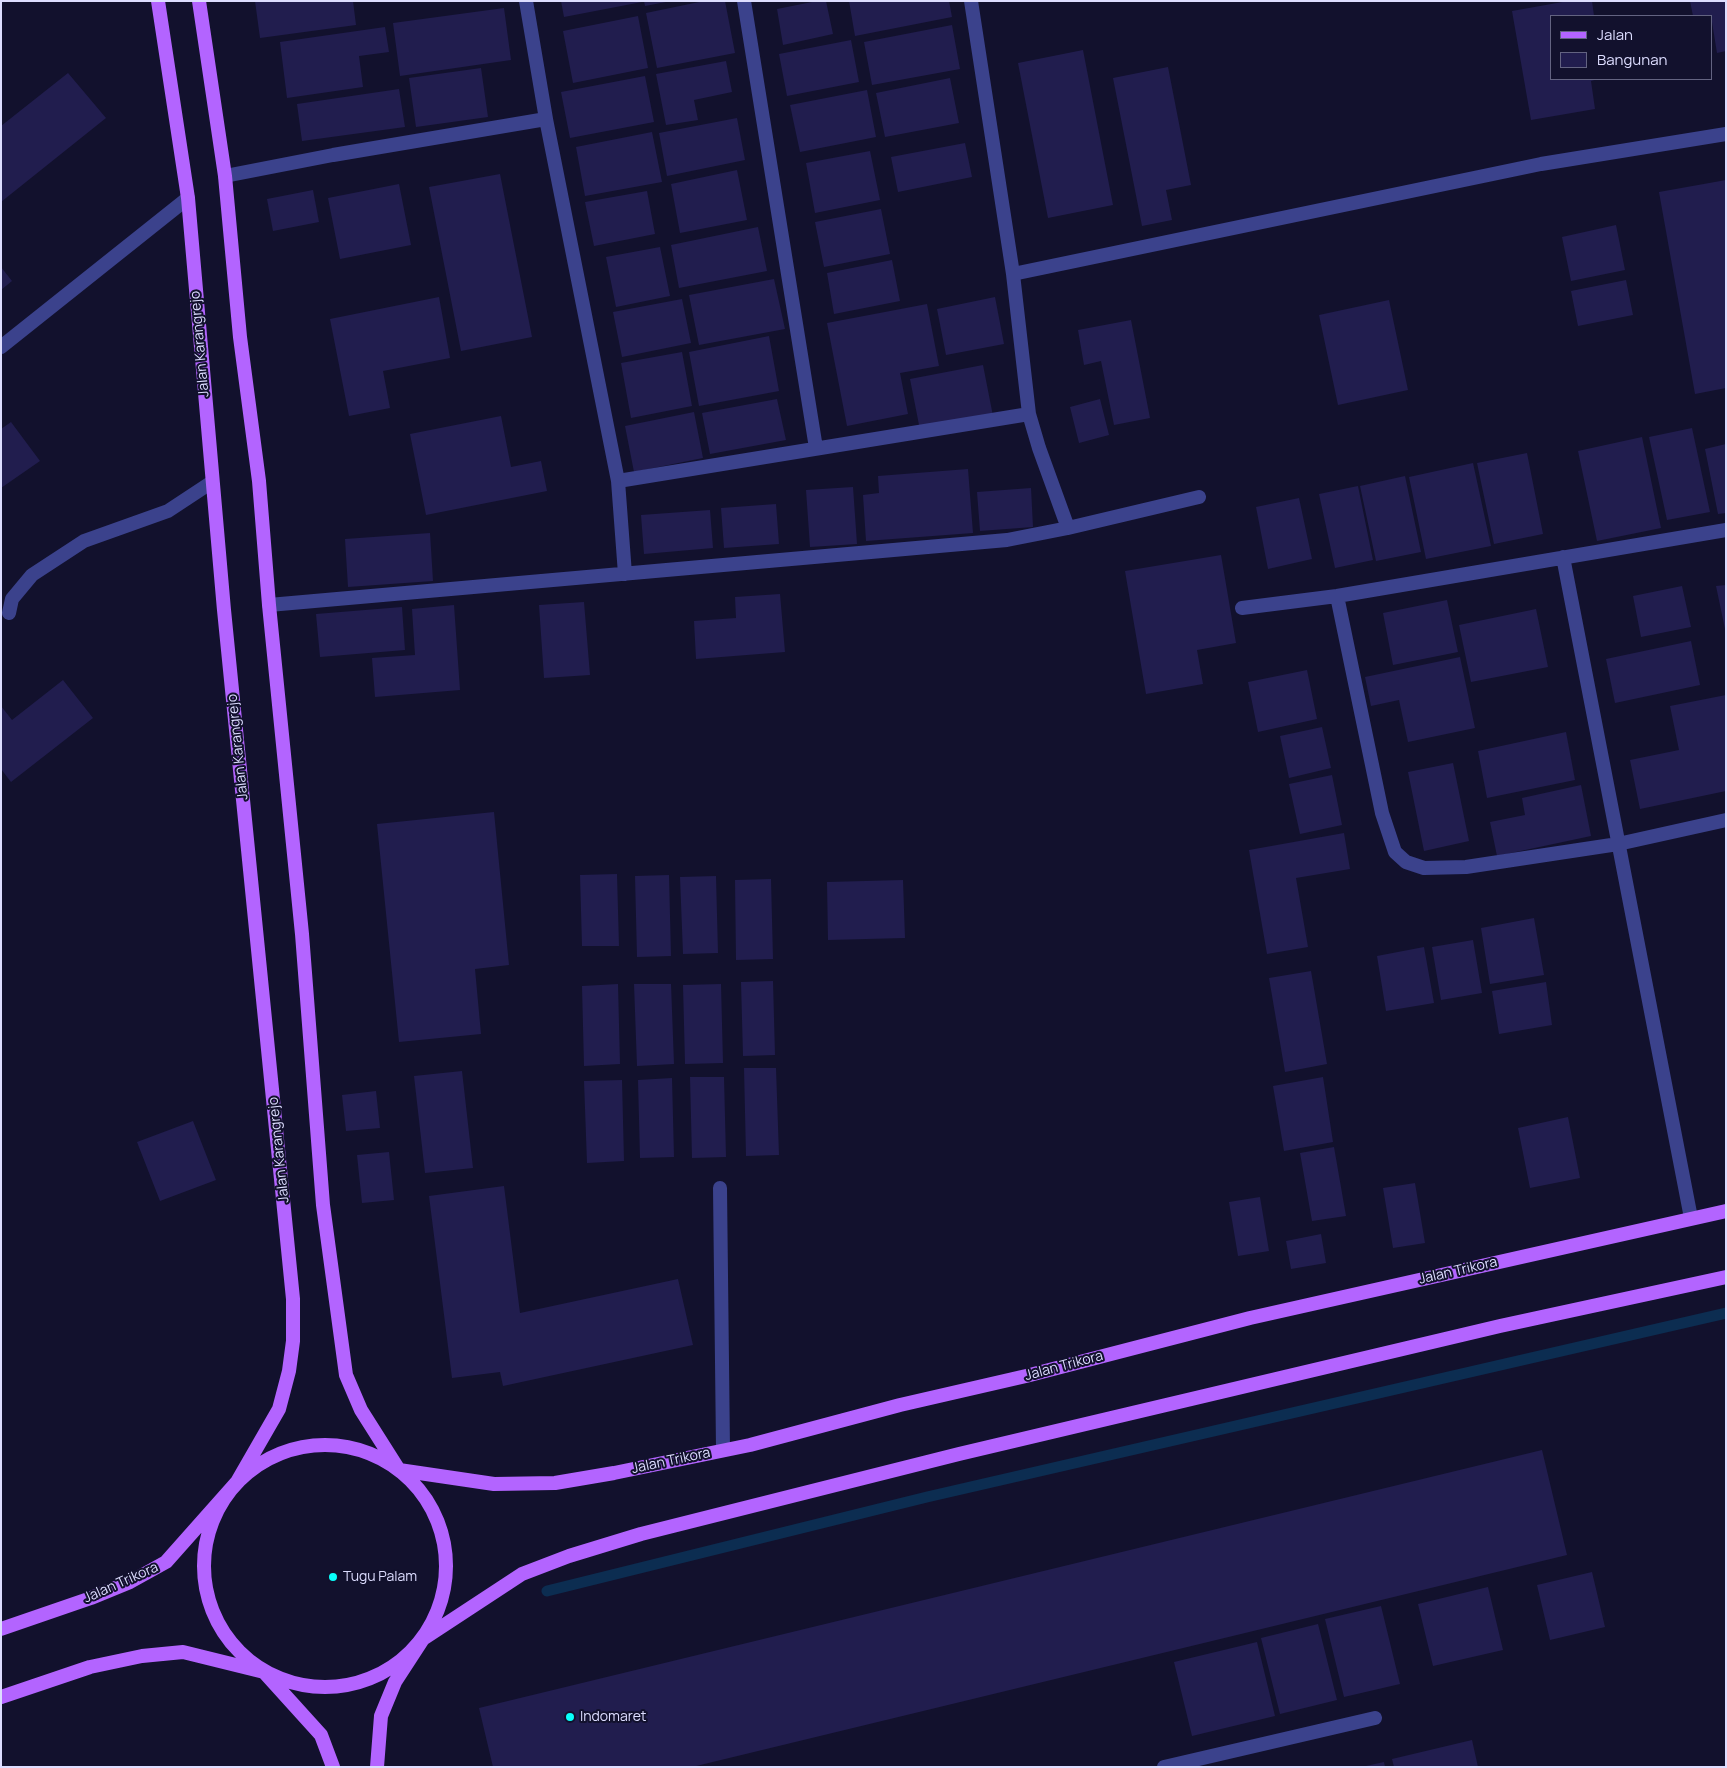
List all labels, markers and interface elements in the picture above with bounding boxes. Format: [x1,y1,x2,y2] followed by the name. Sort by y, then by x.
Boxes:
[1550,15,1712,80] legend
[1597,24,1633,45] text: Jalan
[1597,49,1667,70] text: Bangunan
[187,290,213,398] street label: Jalan Karangrejo
[224,693,252,801] street label: Jalan Karangrejo
[265,1096,293,1204] street label: Jalan Karangrejo
[1417,1254,1499,1288] street label: Jalan Trikora
[1023,1348,1105,1384] street label: Jalan Trikora
[630,1444,712,1478] street label: Jalan Trikora
[81,1559,161,1607] street label: Jalan Trikora
[343,1569,417,1585] place label: Tugu Palam
[327,1571,339,1583] marker: Tugu Palam
[580,1709,646,1725] place label: Indomaret
[564,1711,576,1723] marker: Indomaret

